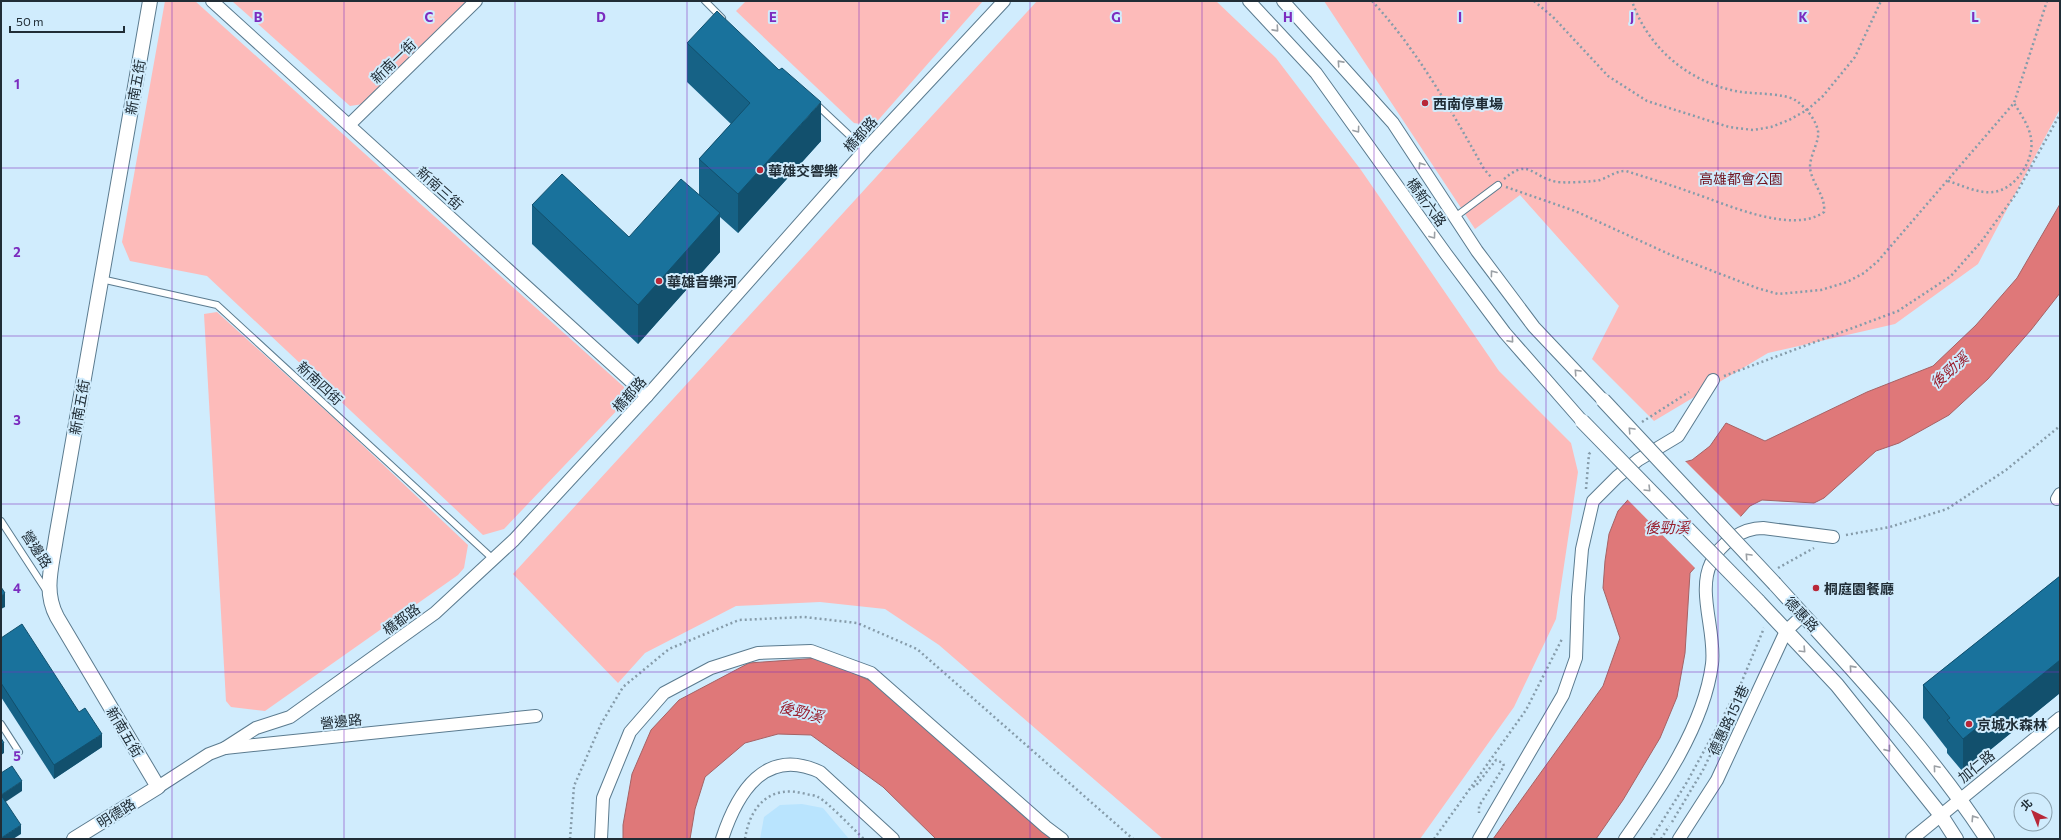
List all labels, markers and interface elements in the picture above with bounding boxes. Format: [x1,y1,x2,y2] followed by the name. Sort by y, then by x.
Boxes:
[10,8,124,34] scale bar
[254,9,263,25] text: B
[425,9,434,25] text: C
[596,9,606,25] text: D
[769,9,777,25] text: E
[941,9,949,25] text: F
[1111,9,1121,25] text: G
[1283,9,1293,25] text: H
[1458,9,1462,25] text: I
[1630,9,1634,25] text: J
[1798,9,1808,25] text: K
[1971,9,1979,25] text: L
[16,14,44,28] text: 50 m
[1271,24,1279,32] one-way arrow
[367,35,419,87] street label: 新南一街
[122,58,148,116] street label: 新南五街
[1337,60,1345,68] one-way arrow
[14,76,20,92] text: 1
[1433,95,1503,112] place label: 西南停車場
[1420,98,1430,108] marker: 西南停車場
[840,113,880,155] street label: 橋都路
[1352,126,1359,133] one-way arrow
[768,162,838,179] place label: 華雄交響樂
[1418,162,1426,169] one-way arrow
[414,163,466,213] street label: 新南三街
[755,165,765,175] marker: 華雄交響樂
[1699,170,1783,187] park label: 高雄都會公園
[1404,174,1450,230] street label: 橋新六路
[1428,232,1436,239] one-way arrow
[13,244,21,260] text: 2
[1491,270,1498,277] one-way arrow
[667,273,737,290] place label: 華雄音樂河
[654,276,664,286] marker: 華雄音樂河
[1506,335,1514,343] one-way arrow
[1926,347,1973,392] water label: 後勁溪
[294,358,346,408] street label: 新南四街
[1574,369,1581,377] one-way arrow
[609,373,649,415] street label: 橋都路
[66,378,92,436] street label: 新南五街
[13,412,21,428] text: 3
[1628,427,1636,435] one-way arrow
[1643,484,1651,492] one-way arrow
[1644,518,1691,536] water label: 後勁溪
[18,527,56,571] street label: 營邊路
[1746,553,1753,561] one-way arrow
[13,580,21,596] text: 4
[1824,580,1894,597] place label: 桐庭園餐廳
[1811,583,1821,593] marker: 桐庭園餐廳
[1781,593,1823,635] street label: 德惠路
[379,600,423,638] street label: 橋都路
[1798,645,1806,653] one-way arrow
[1850,665,1857,673] one-way arrow
[1704,682,1752,758] street label: 德惠路151巷
[777,697,827,726] water label: 後勁溪
[103,704,147,760] street label: 新南五街
[319,710,363,732] street label: 營邊路
[1977,716,2047,733] place label: 京城水森林
[1964,719,1974,729] marker: 京城水森林
[1883,744,1890,751] one-way arrow
[1954,746,1998,786] street label: 加仁路
[13,748,21,764] text: 5
[1933,765,1940,773] one-way arrow
[2013,792,2053,832] north arrow
[94,795,138,831] street label: 明德路
[2017,796,2034,813] text: 北
[1972,816,1979,823] one-way arrow

